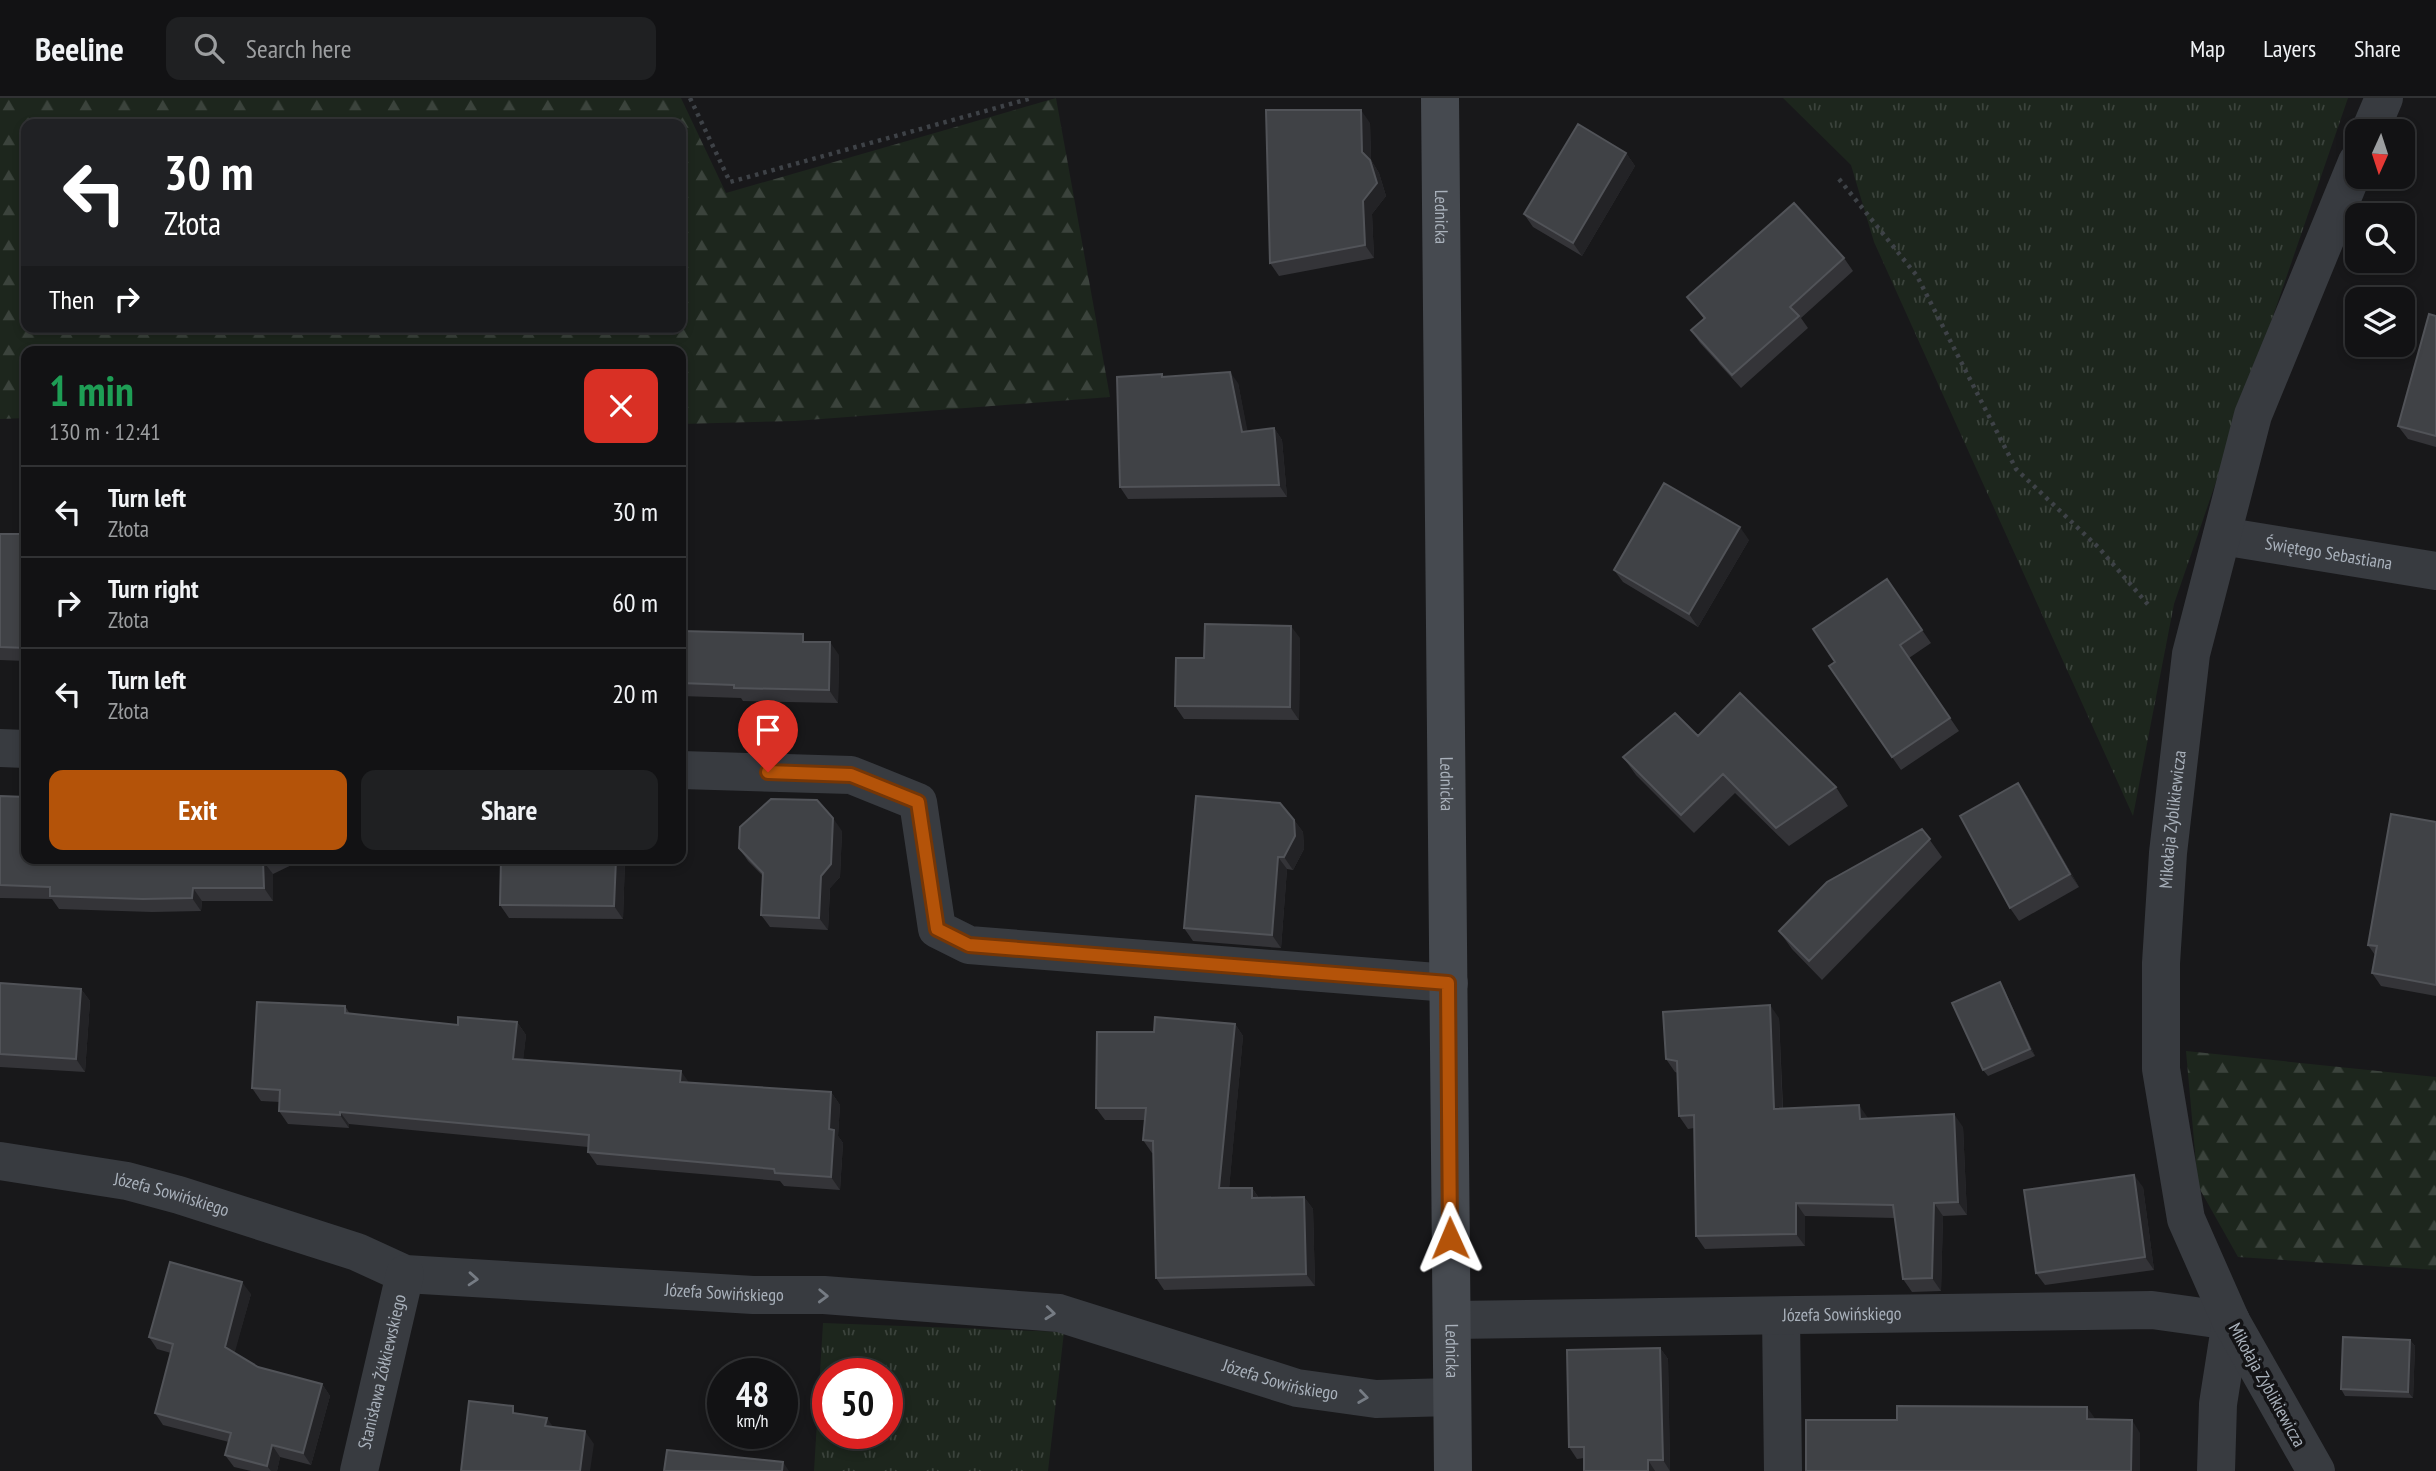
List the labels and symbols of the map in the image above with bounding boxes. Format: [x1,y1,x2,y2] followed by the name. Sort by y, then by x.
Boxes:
[2345,119,2415,189] north arrow
[1430,190,1453,244] street label: Lednicka
[2263,531,2394,575] street label: Świętego Sebastiana
[738,700,798,772] pin
[2154,749,2191,889] street label: Mikołaja Zyblikiewicza
[1435,757,1459,811] street label: Lednicka
[111,1167,232,1221] street label: Józefa Sowińskiego
[1413,1201,1487,1275] position arrow
[468,1271,479,1286] one-way arrow
[663,1278,784,1306] street label: Józefa Sowińskiego
[818,1288,829,1303] one-way arrow
[352,1292,411,1451] street label: Stanisława Żółkiewskiego
[1781,1302,1902,1326] street label: Józefa Sowińskiego
[1044,1305,1055,1320] one-way arrow
[2224,1319,2311,1451] street label: Mikołaja Zyblikiewicza
[1441,1324,1464,1378] street label: Lednicka
[1219,1353,1340,1405] street label: Józefa Sowińskiego
[812,1358,903,1449] speed limit sign: 50
[1357,1389,1369,1404] one-way arrow

